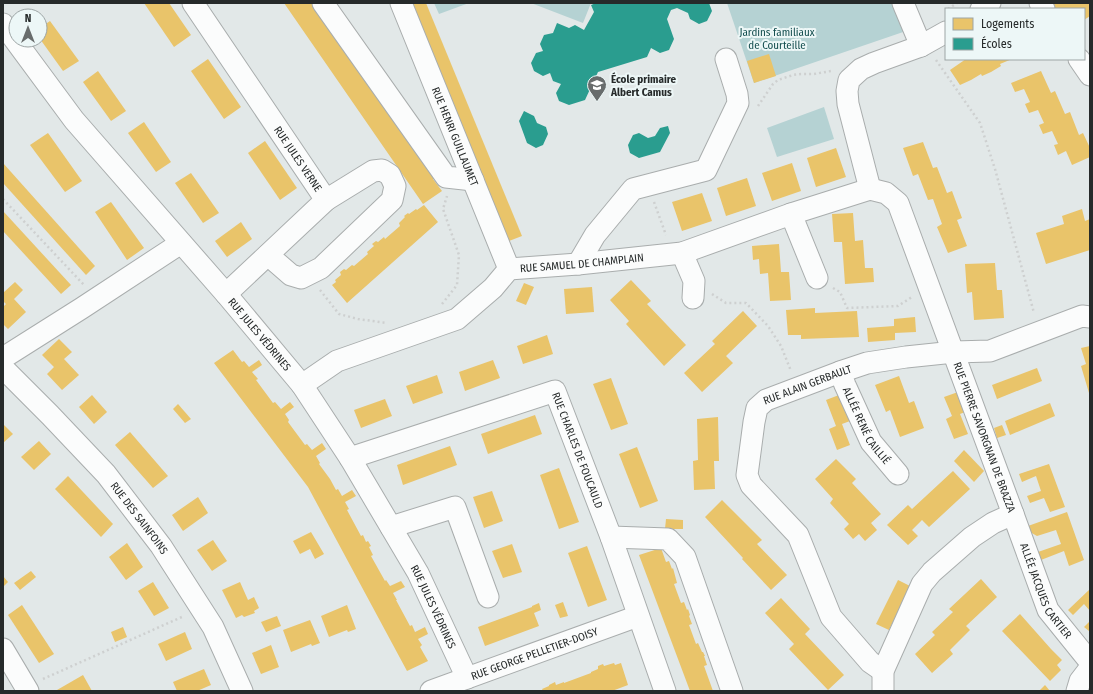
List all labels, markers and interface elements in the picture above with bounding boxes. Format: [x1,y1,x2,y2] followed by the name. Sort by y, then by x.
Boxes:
[8,8,48,48] north arrow
[945,8,1085,60] legend
[25,12,31,25] text: N
[981,17,1034,31] text: Logements
[739,26,815,52] park label: Jardins familiaux de Courteille
[981,36,1012,51] text: Écoles
[610,72,677,99] place label: École primaire Albert Camus
[586,74,608,102] school or university icon: École primaire Albert Camus
[429,85,481,189] street label: RUE HENRI GUILLAUMET
[271,124,325,194] street label: RUE JULES VERNE
[519,251,644,275] street label: RUE SAMUEL DE CHAMPLAIN
[225,296,294,374] street label: RUE JULES VÉDRINES
[950,360,1018,514] street label: RUE PIERRE SAVORGNAN DE BRAZZA
[761,362,854,408] street label: RUE ALAIN GERBAULT
[840,385,893,467] street label: ALLÉE RENÉ CAILLIÉ
[549,390,605,510] street label: RUE CHARLES DE FOUCAULD
[108,480,171,557] street label: RUE DES SAINFOINS
[1017,541,1074,641] street label: ALLÉE JACQUES CARTIER
[408,563,459,651] street label: RUE JULES VÉDRINES
[469,625,600,683] street label: RUE GEORGE PELLETIER-DOISY

